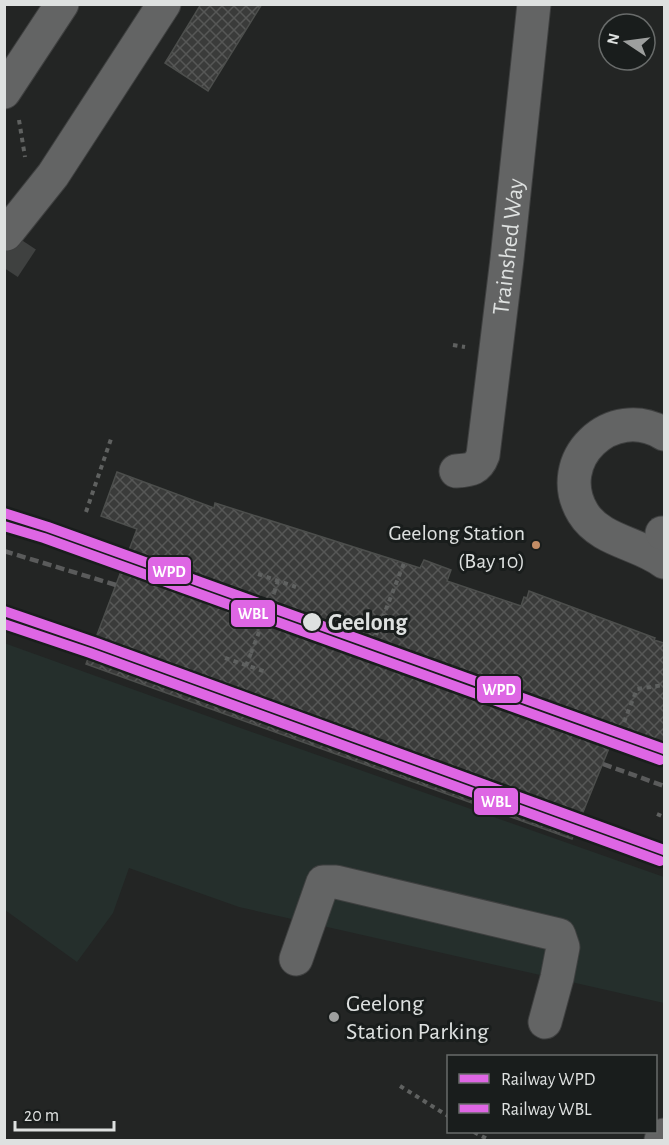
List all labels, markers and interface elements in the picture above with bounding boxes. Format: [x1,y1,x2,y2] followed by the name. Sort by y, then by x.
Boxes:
[597,12,657,72] north arrow
[604,32,622,46] text: N
[489,177,528,316] street label: Trainshed Way
[388,522,525,572] place label: Geelong Station (Bay 10)
[530,539,542,551] marker: Geelong Station (Bay 10)
[147,556,192,585] line badge: WPD
[152,564,186,580] text: WPD
[230,599,276,628] line badge: WBL
[238,606,268,622] text: WBL
[301,611,323,633] marker: Geelong
[328,611,408,635] place label: Geelong
[476,675,522,704] line badge: WPD
[482,682,516,698] text: WPD
[473,787,519,816] line badge: WBL
[481,794,511,810] text: WBL
[346,992,489,1044] place label: Geelong Station Parking
[327,1010,341,1024] marker: Geelong Station Parking
[447,1055,657,1133] legend
[501,1071,595,1089] text: Railway WPD
[15,1094,114,1132] scale bar
[501,1101,592,1119] text: Railway WBL
[24,1107,59,1125] text: 20 m

